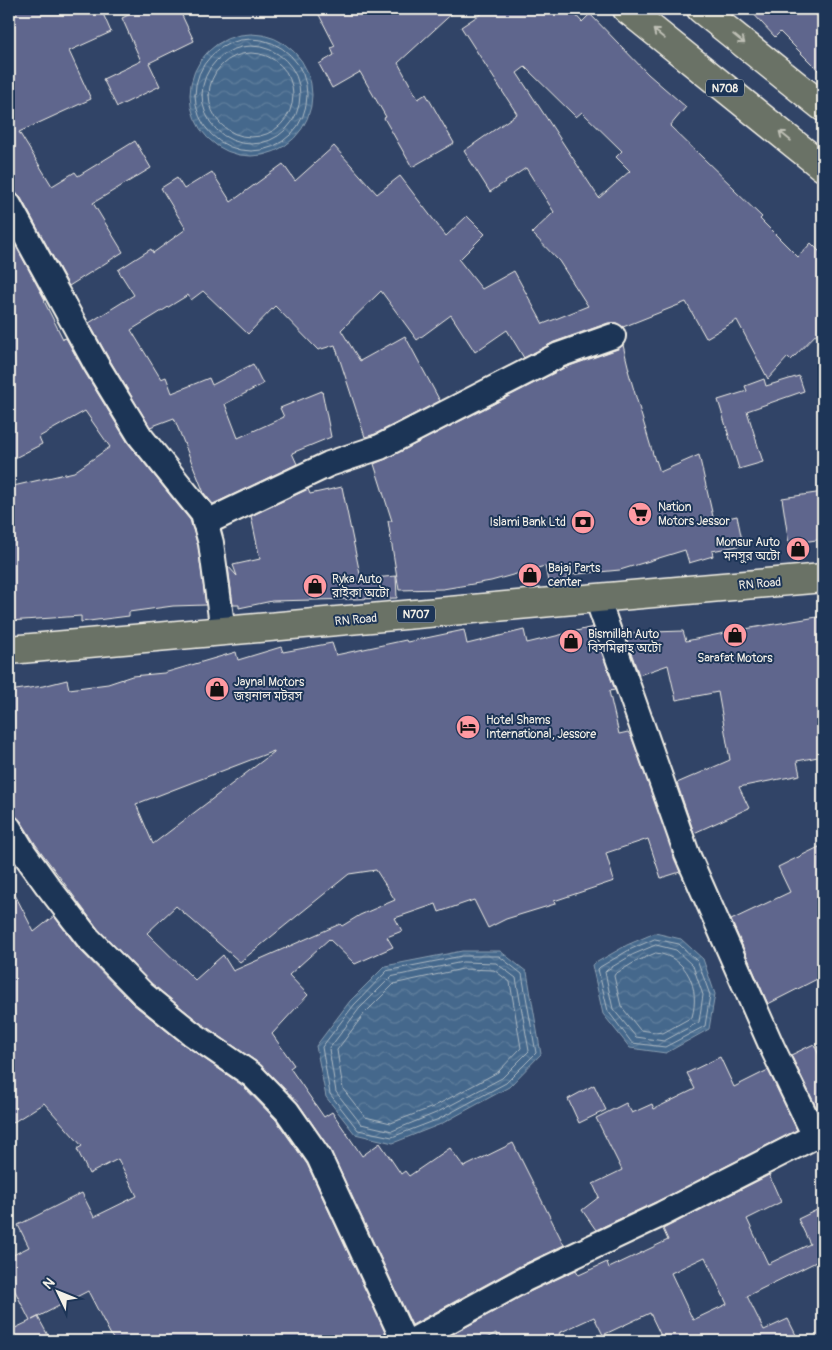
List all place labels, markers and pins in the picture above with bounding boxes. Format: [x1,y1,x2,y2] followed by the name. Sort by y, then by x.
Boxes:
[658,500,730,529] place label: Nation Motors Jessor
[627,501,653,527] supermarket icon: Nation Motors Jessor
[570,509,596,535] bank icon: Islami Bank Ltd
[490,515,566,530] place label: Islami Bank Ltd
[716,535,781,564] place label: Monsur Auto মনসুর অটো
[785,536,811,562] shop icon: Monsur Auto মনসুর অটো
[548,561,601,590] place label: Bajaj Parts center
[517,562,543,588] shop icon: Bajaj Parts center
[331,572,390,601] place label: Ryka Auto রাইকা অটো
[302,573,328,599] shop icon: Ryka Auto রাইকা অটো
[722,622,748,648] shop icon: Sarafat Motors
[587,627,662,656] place label: Bismillah Auto বিসমিল্লাহ অটো
[558,628,584,654] shop icon: Bismillah Auto বিসমিল্লাহ অটো
[697,651,773,666] place label: Sarafat Motors
[233,675,305,704] place label: Jaynal Motors জয়নাল মটরস
[204,676,230,702] shop icon: Jaynal Motors জয়নাল মটরস
[486,713,596,742] place label: Hotel Shams International, Jessore
[455,714,481,740] hotel icon: Hotel Shams International, Jessore

